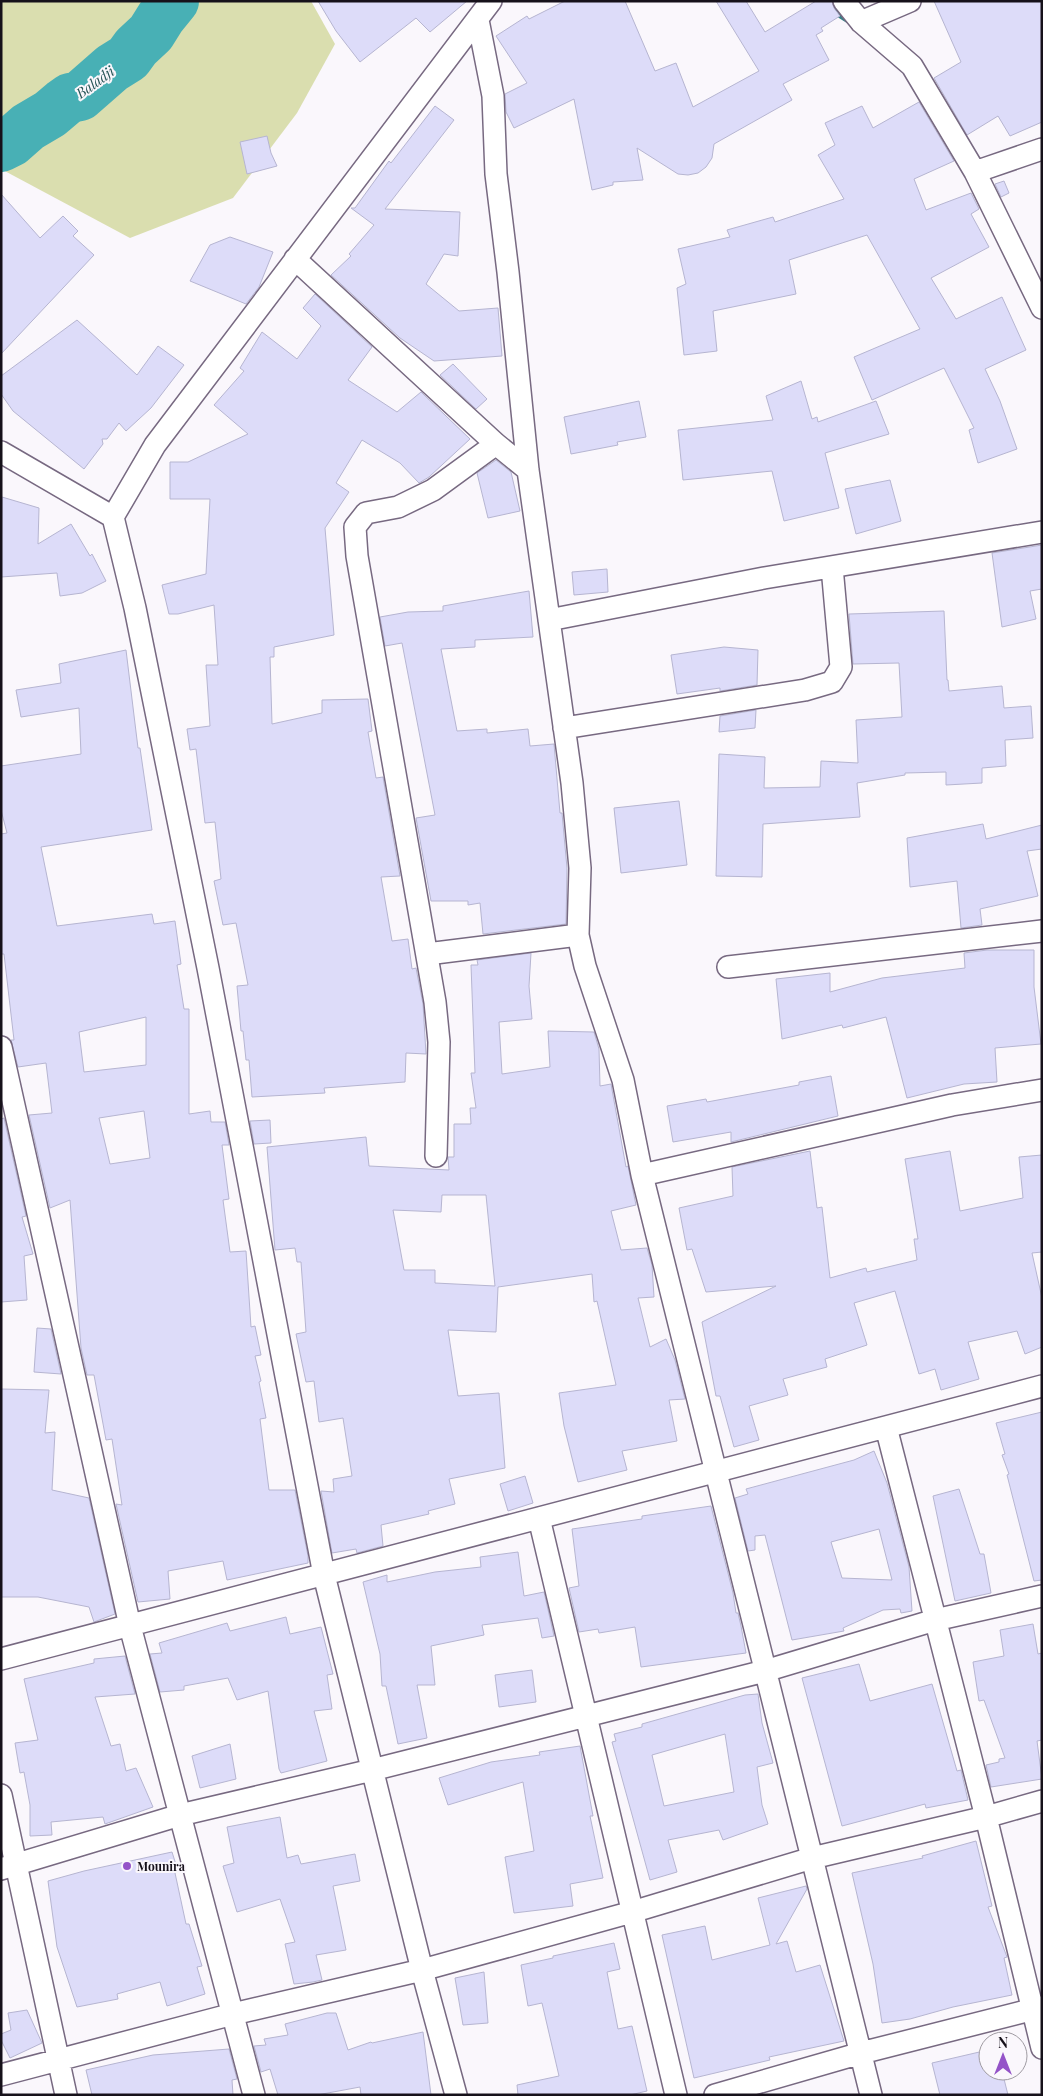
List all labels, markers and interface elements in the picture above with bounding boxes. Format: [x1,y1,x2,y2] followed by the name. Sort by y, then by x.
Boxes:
[71,61,119,103] water label: Baladji
[137,1858,186,1874] place label: Mounira
[121,1860,133,1872] marker: Mounira
[978,2031,1028,2081] north arrow
[998,2033,1008,2052] text: N

